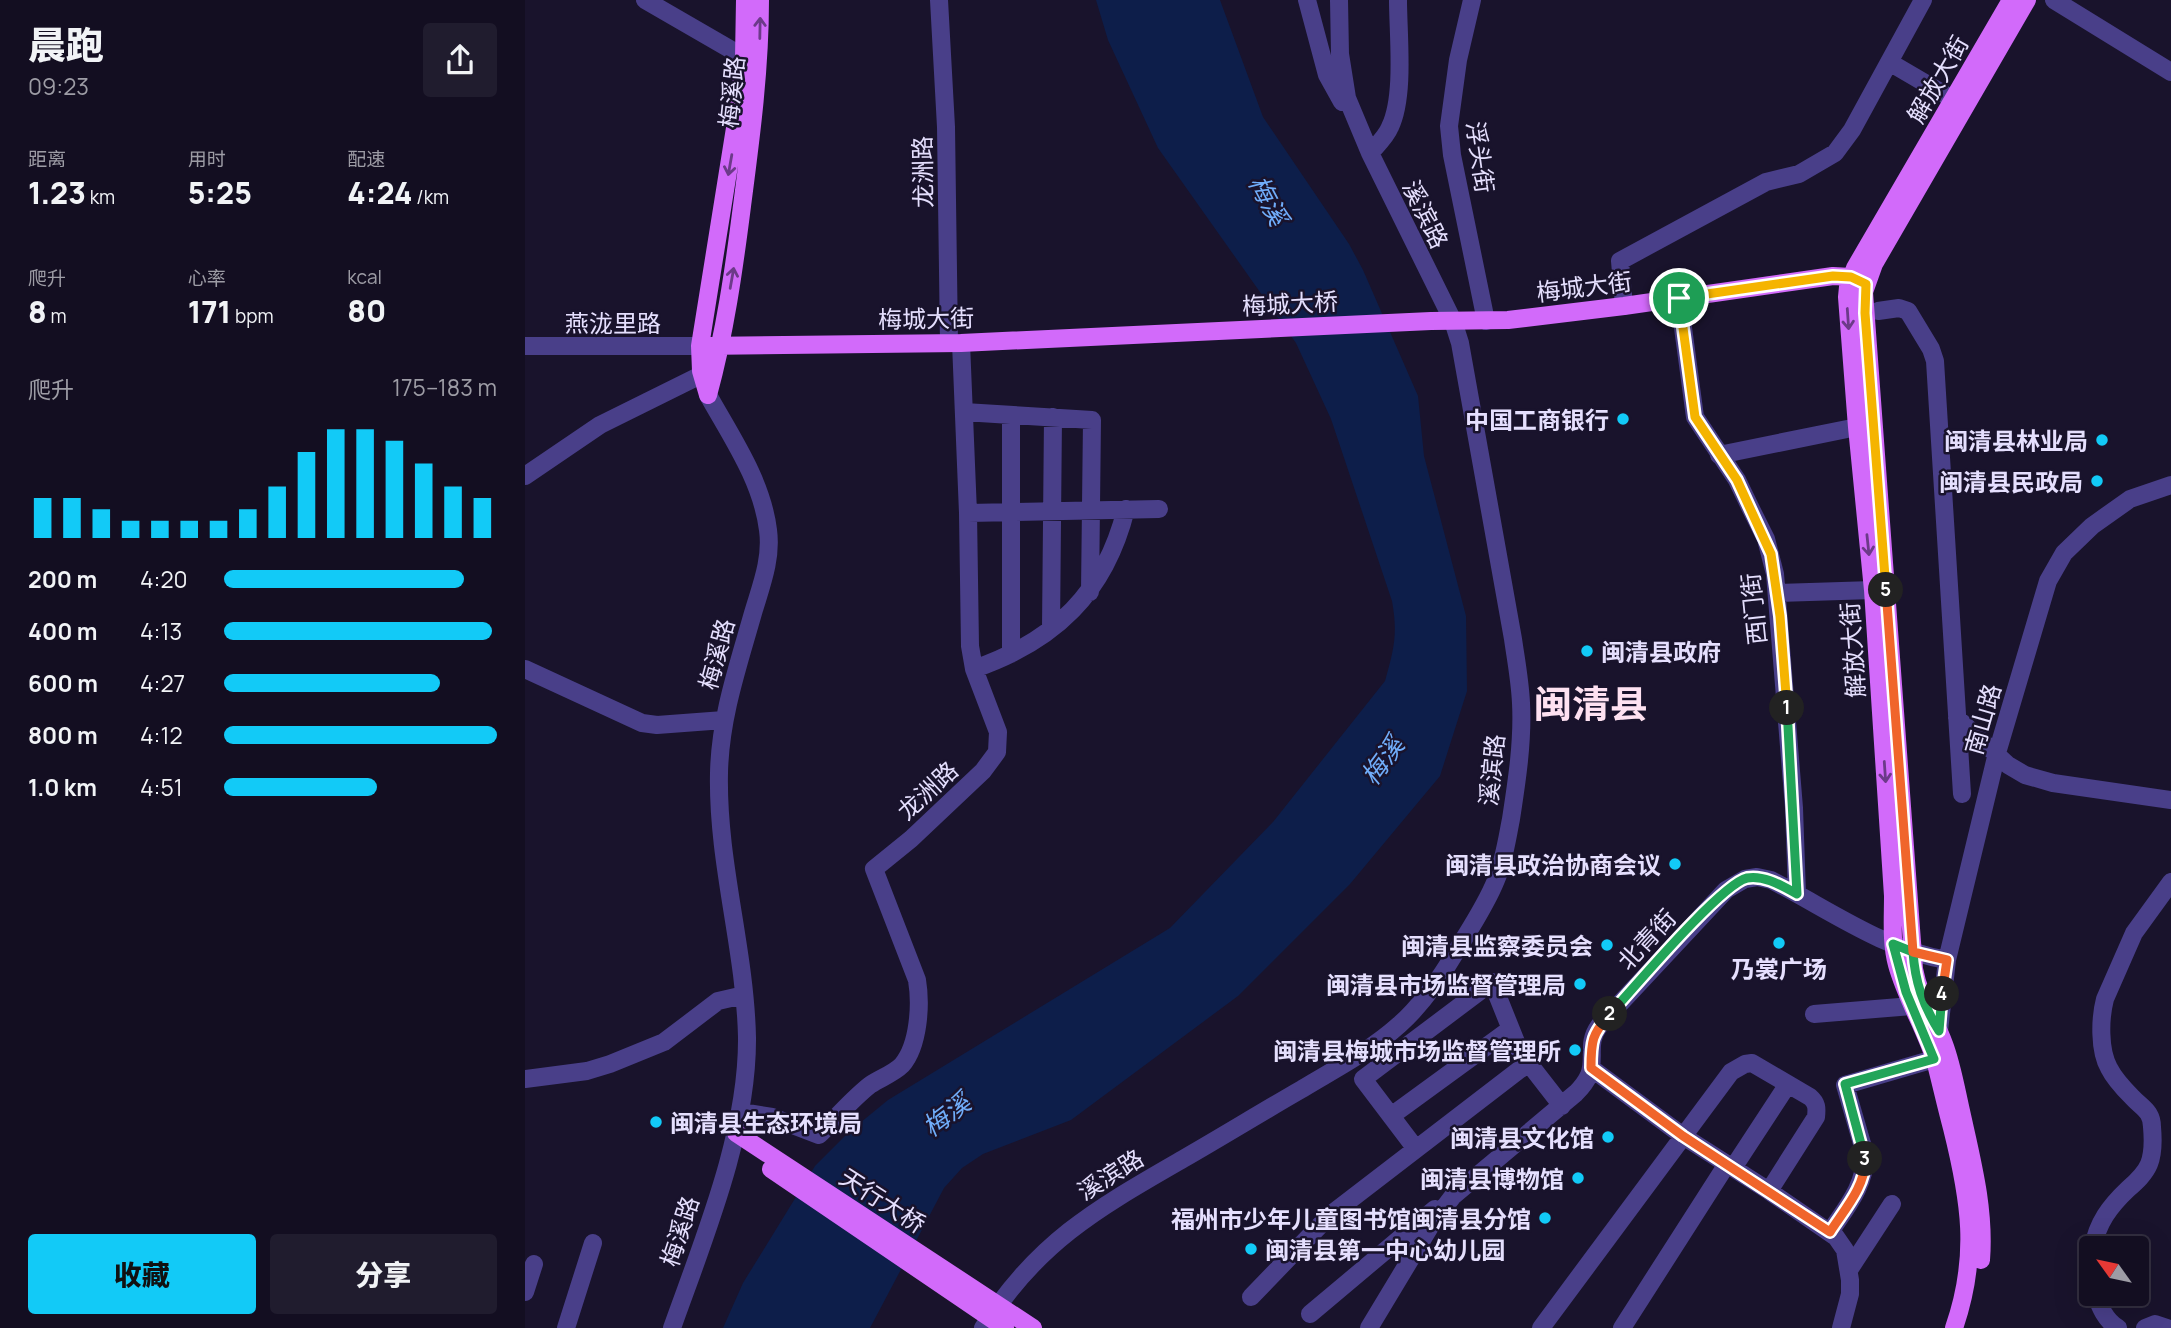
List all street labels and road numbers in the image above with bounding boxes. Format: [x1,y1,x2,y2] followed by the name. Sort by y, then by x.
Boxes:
[1899,29,1975,129] street label: 解放大街
[711,54,751,130] street label: 梅溪路
[1460,119,1502,195] street label: 浮头街
[905,136,939,208] street label: 龙洲路
[1395,174,1457,254] street label: 溪滨路
[1534,264,1634,308] street label: 梅城大街
[1241,284,1339,322] street label: 梅城大桥
[878,301,974,335] street label: 梅城大街
[565,306,661,339] street label: 燕泷里路
[1733,571,1773,647] street label: 西门街
[1832,601,1872,699] street label: 解放大街
[691,615,741,693] street label: 梅溪路
[1956,680,2008,758] street label: 南山路
[1471,732,1511,808] street label: 溪滨路
[889,753,965,827] street label: 龙洲路
[1609,901,1683,977] street label: 北青街
[1071,1141,1149,1207] street label: 溪滨路
[834,1160,932,1240] street label: 天行大桥
[652,1192,706,1270] street label: 梅溪路

